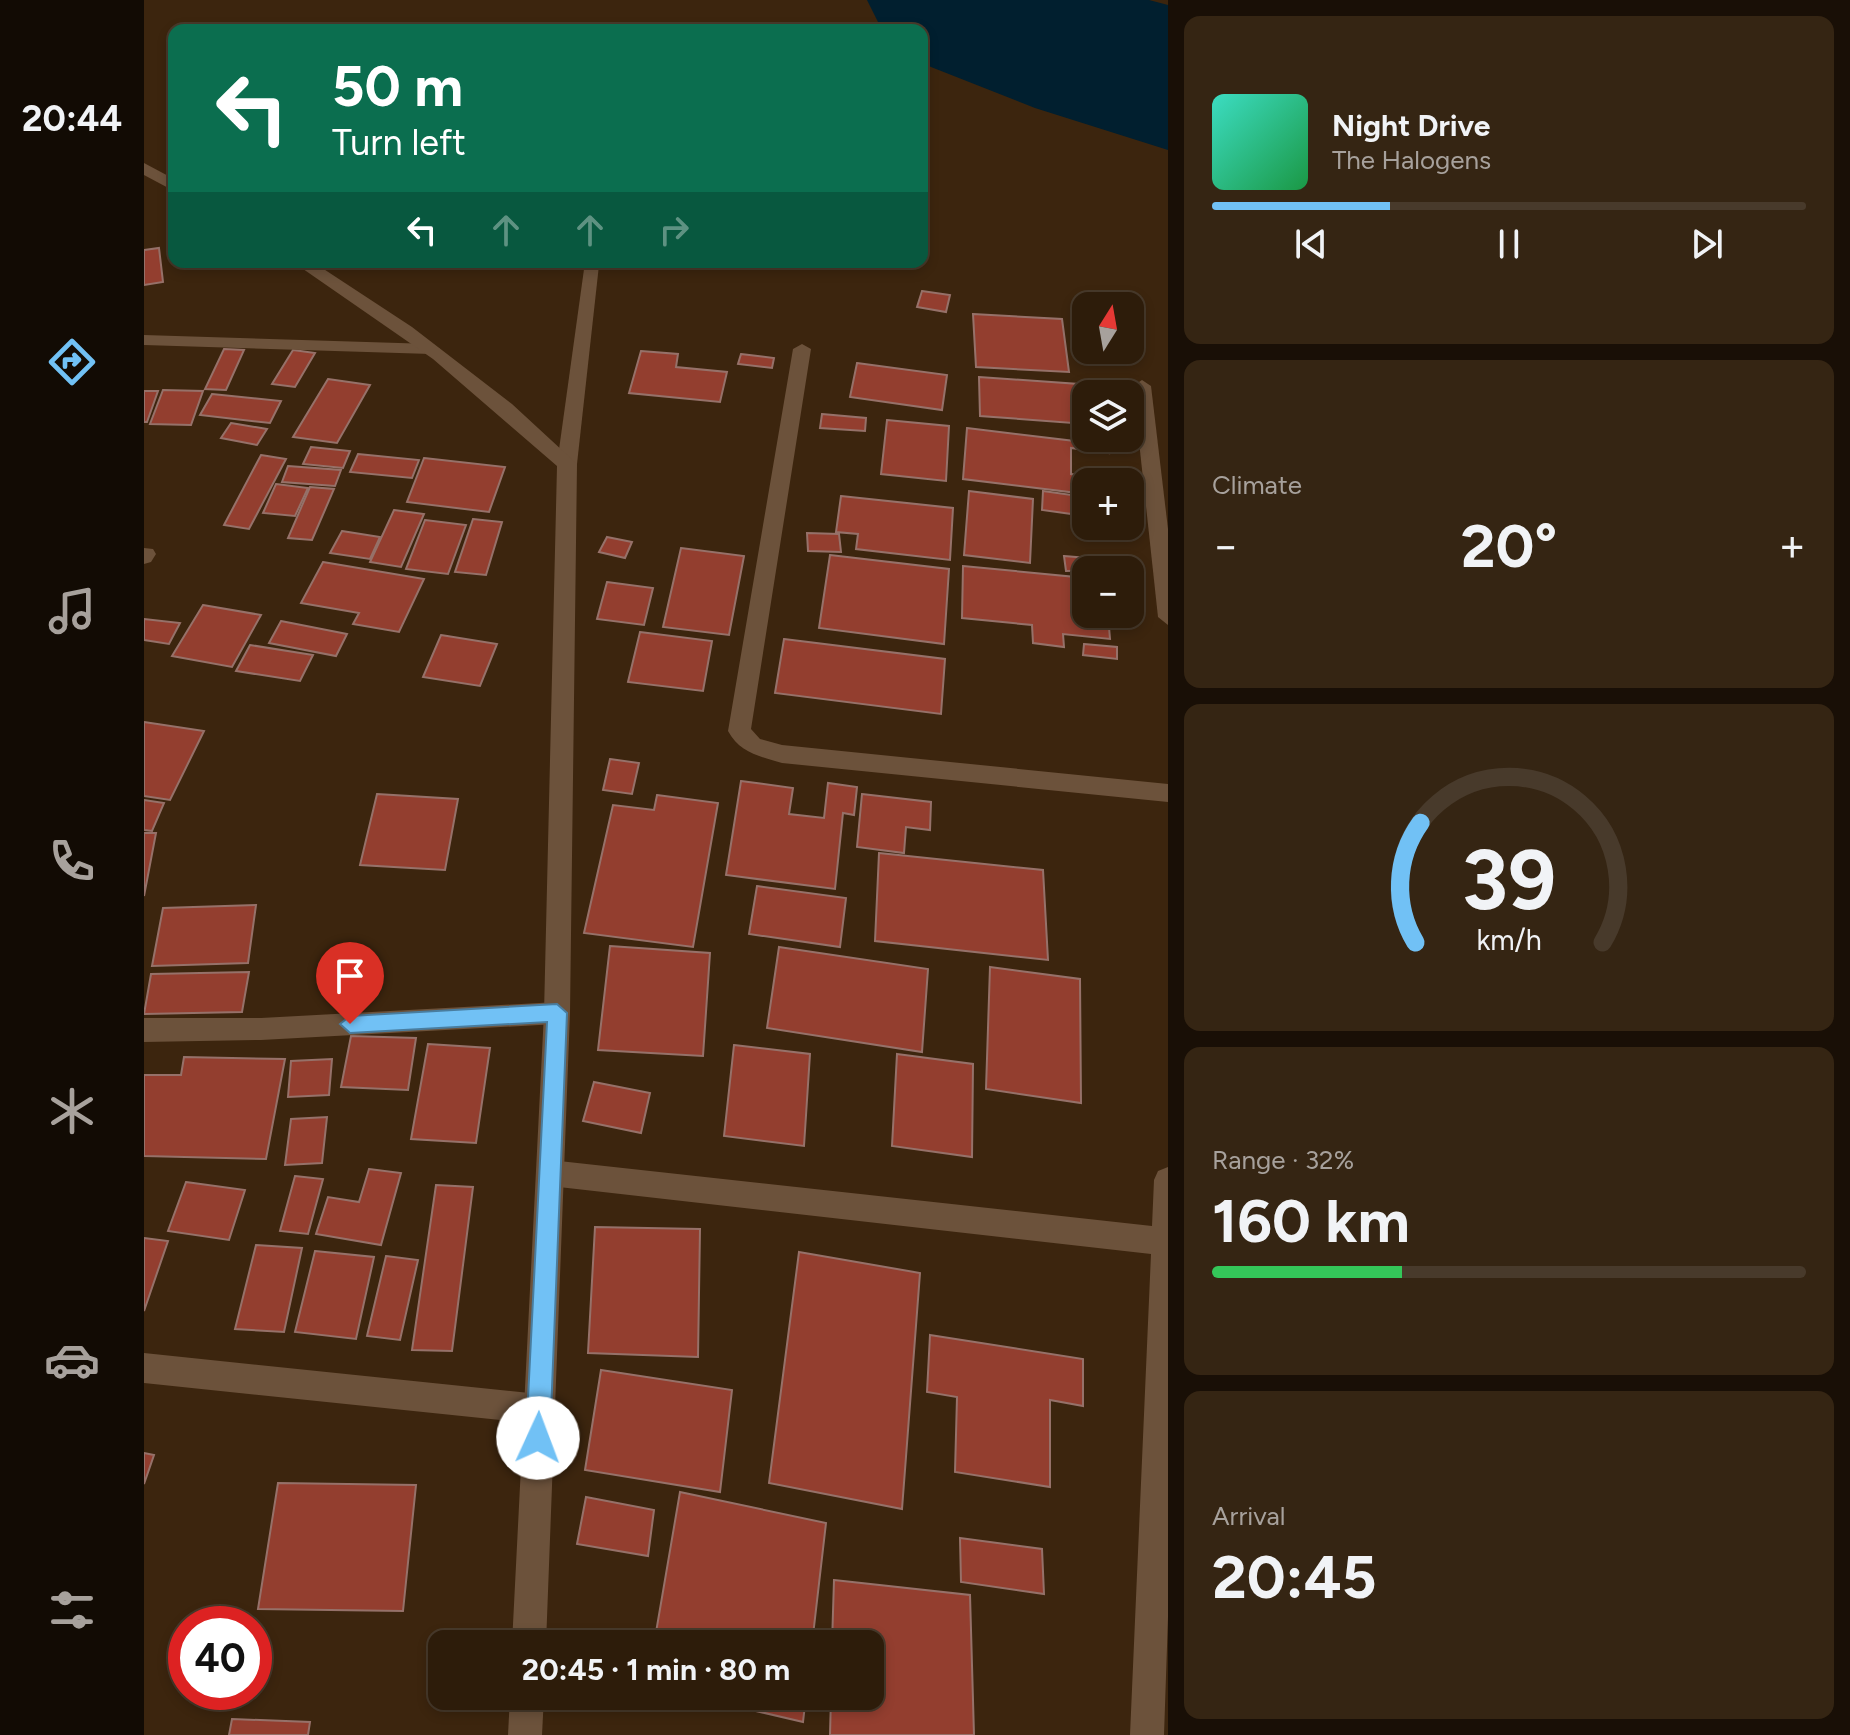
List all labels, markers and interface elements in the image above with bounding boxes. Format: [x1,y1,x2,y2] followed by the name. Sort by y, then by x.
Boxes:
[332,53,463,120] text: 50 m
[200,56,304,160] icon: left
[22,97,122,140] text: 20:44
[1332,107,1490,144] text: Night Drive
[332,121,466,164] text: Turn left
[1332,144,1491,176] text: The Halogens
[400,208,444,252] icon: left
[484,208,528,252] icon: ahead
[568,208,612,252] icon: ahead
[652,208,696,252] icon: right
[1289,222,1333,266] icon: previous
[1487,222,1531,266] icon: pause
[1685,222,1729,266] icon: next
[1072,292,1144,364] north arrow
[1072,292,1144,628] map controls
[44,334,100,390] icon: directions
[1072,380,1144,452] button: layers
[1072,468,1144,540] button: +
[1212,469,1302,501] text: Climate
[1461,510,1557,582] text: 20°
[1212,519,1239,572] text: −
[1779,519,1806,572] text: +
[1072,556,1144,628] button: −
[44,583,100,639] icon: music
[1462,830,1556,930] text: 39
[44,833,100,889] icon: phone
[1476,924,1542,958] text: km/h
[316,942,384,1024] pin
[328,954,372,998] icon: arrive
[44,1083,100,1139] icon: climate
[1212,1144,1354,1176] text: Range · 32%
[1212,1185,1410,1257] text: 160 km
[44,1332,100,1388] icon: car
[496,1396,580,1480] position arrow
[1212,1500,1285,1532] text: Arrival
[1212,1541,1377,1613] text: 20:45
[44,1582,100,1638] icon: filters
[168,1606,272,1710] speed limit sign: 40
[522,1651,790,1688] text: 20:45 · 1 min · 80 m

